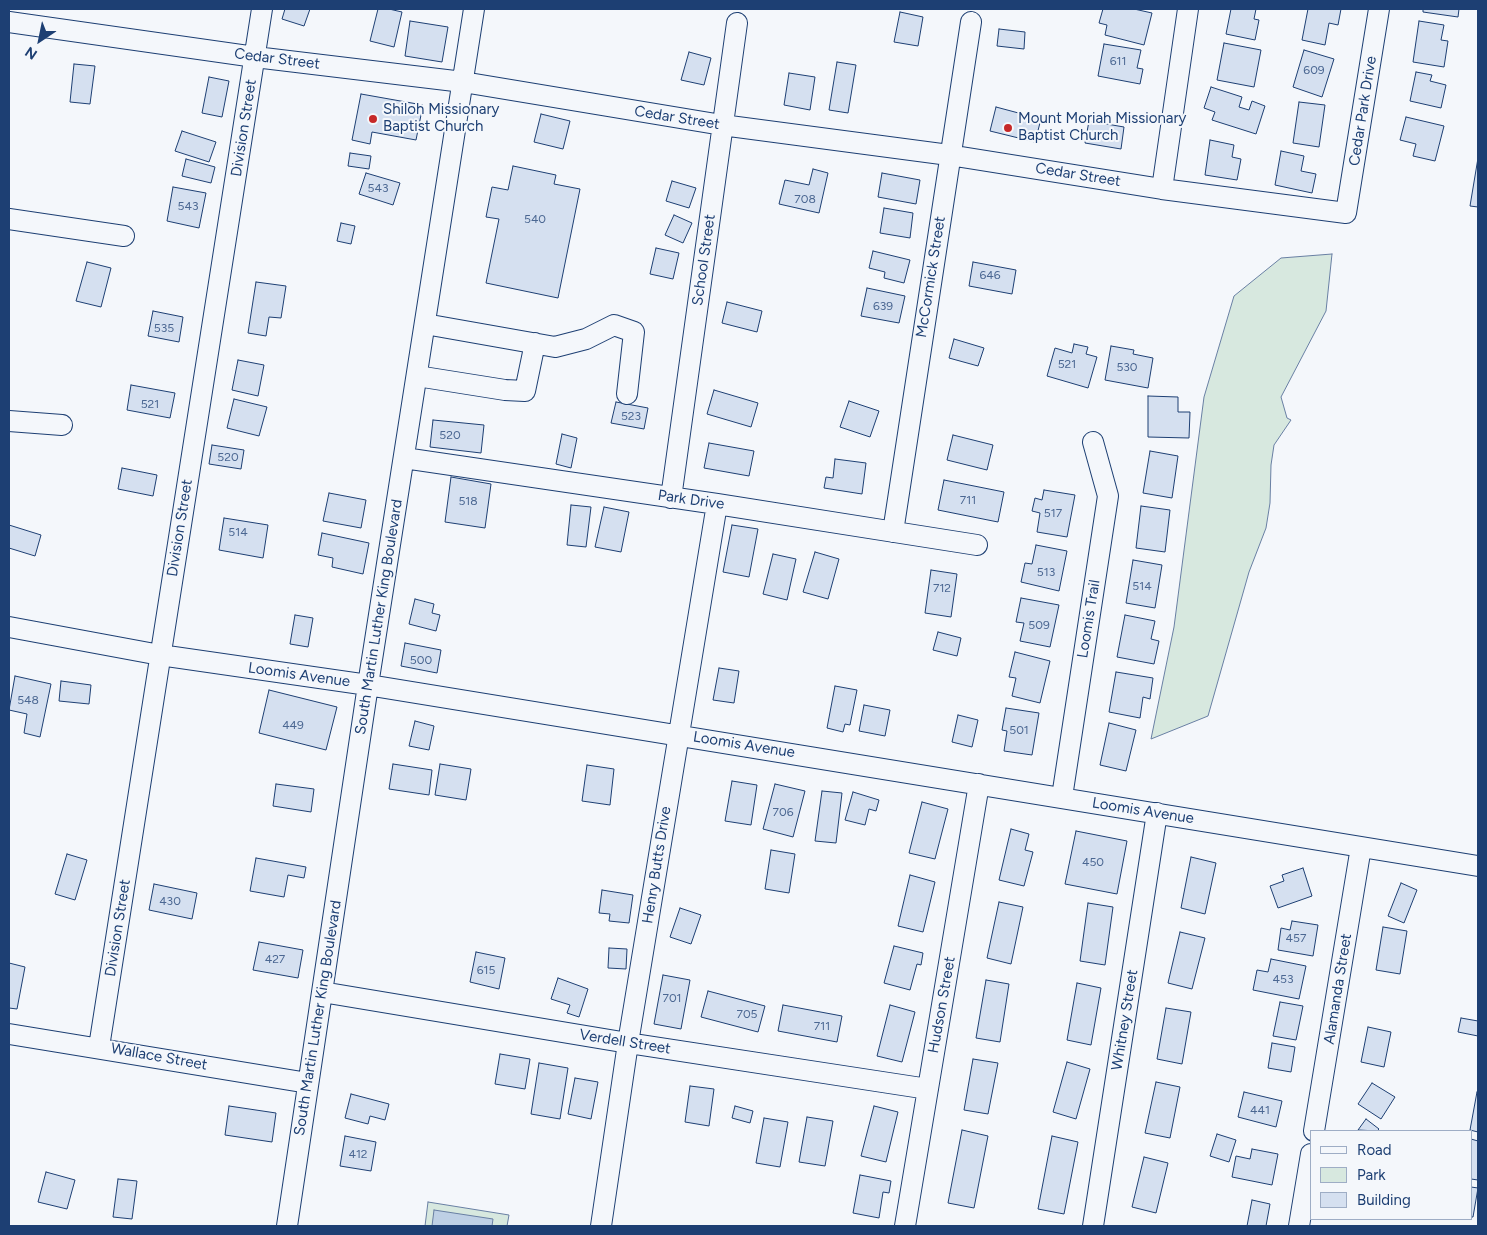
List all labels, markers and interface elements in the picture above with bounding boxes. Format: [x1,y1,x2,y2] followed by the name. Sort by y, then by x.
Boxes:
[15,15,65,65] north arrow
[22,43,41,63] text: N
[233,45,321,73] street label: Cedar Street
[1110,54,1126,68] house number: 611
[1345,55,1381,167] street label: Cedar Park Drive
[1303,63,1325,77] house number: 609
[227,78,261,178] street label: Division Street
[383,101,499,136] place label: Shiloh Missionary Baptist Church
[633,102,721,134] street label: Cedar Street
[1018,110,1186,145] place label: Mount Moriah Missionary Baptist Church
[367,113,379,125] marker: Shiloh Missionary Baptist Church
[1002,122,1014,134] marker: Mount Moriah Missionary Baptist Church
[1034,159,1122,191] street label: Cedar Street
[368,181,388,195] house number: 543
[794,192,816,206] house number: 708
[178,199,198,213] house number: 543
[524,212,546,226] house number: 540
[689,213,719,307] street label: School Street
[913,215,949,339] street label: McCormick Street
[979,268,1001,282] house number: 646
[873,299,893,313] house number: 639
[154,321,174,335] house number: 535
[1058,357,1076,371] house number: 521
[1116,360,1138,374] house number: 530
[141,397,159,411] house number: 521
[621,409,641,423] house number: 523
[439,428,461,442] house number: 520
[217,450,239,464] house number: 520
[163,478,197,578] street label: Division Street
[657,486,725,514] street label: Park Drive
[960,493,976,507] house number: 711
[458,494,478,508] house number: 518
[351,498,407,736] street label: South Martin Luther King Boulevard
[1044,506,1062,520] house number: 517
[228,525,248,539] house number: 514
[1037,565,1055,579] house number: 513
[1074,578,1104,660] street label: Loomis Trail
[1132,579,1152,593] house number: 514
[933,581,951,595] house number: 712
[1028,618,1050,632] house number: 509
[410,653,432,667] house number: 500
[247,659,351,691] street label: Loomis Avenue
[17,693,39,707] house number: 548
[282,718,304,732] house number: 449
[1009,723,1029,737] house number: 501
[692,728,796,762] street label: Loomis Avenue
[1091,794,1195,828] street label: Loomis Avenue
[639,805,675,925] street label: Henry Butts Drive
[773,805,793,819] house number: 706
[1082,855,1104,869] house number: 450
[101,878,135,978] street label: Division Street
[159,894,181,908] house number: 430
[290,899,346,1137] street label: South Martin Luther King Boulevard
[1286,931,1306,945] house number: 457
[1320,932,1356,1046] street label: Alamanda Street
[265,952,285,966] house number: 427
[925,955,959,1055] street label: Hudson Street
[477,963,495,977] house number: 615
[1108,968,1142,1072] street label: Whitney Street
[1273,972,1293,986] house number: 453
[662,991,682,1005] house number: 701
[736,1007,758,1021] house number: 705
[814,1019,830,1033] house number: 711
[578,1026,672,1058] street label: Verdell Street
[109,1040,209,1074] street label: Wallace Street
[1250,1103,1270,1117] house number: 441
[1310,1130,1472,1220] legend
[1357,1141,1392,1159] text: Road
[348,1147,368,1161] house number: 412
[1357,1166,1386,1184] text: Park
[1357,1191,1411,1209] text: Building

